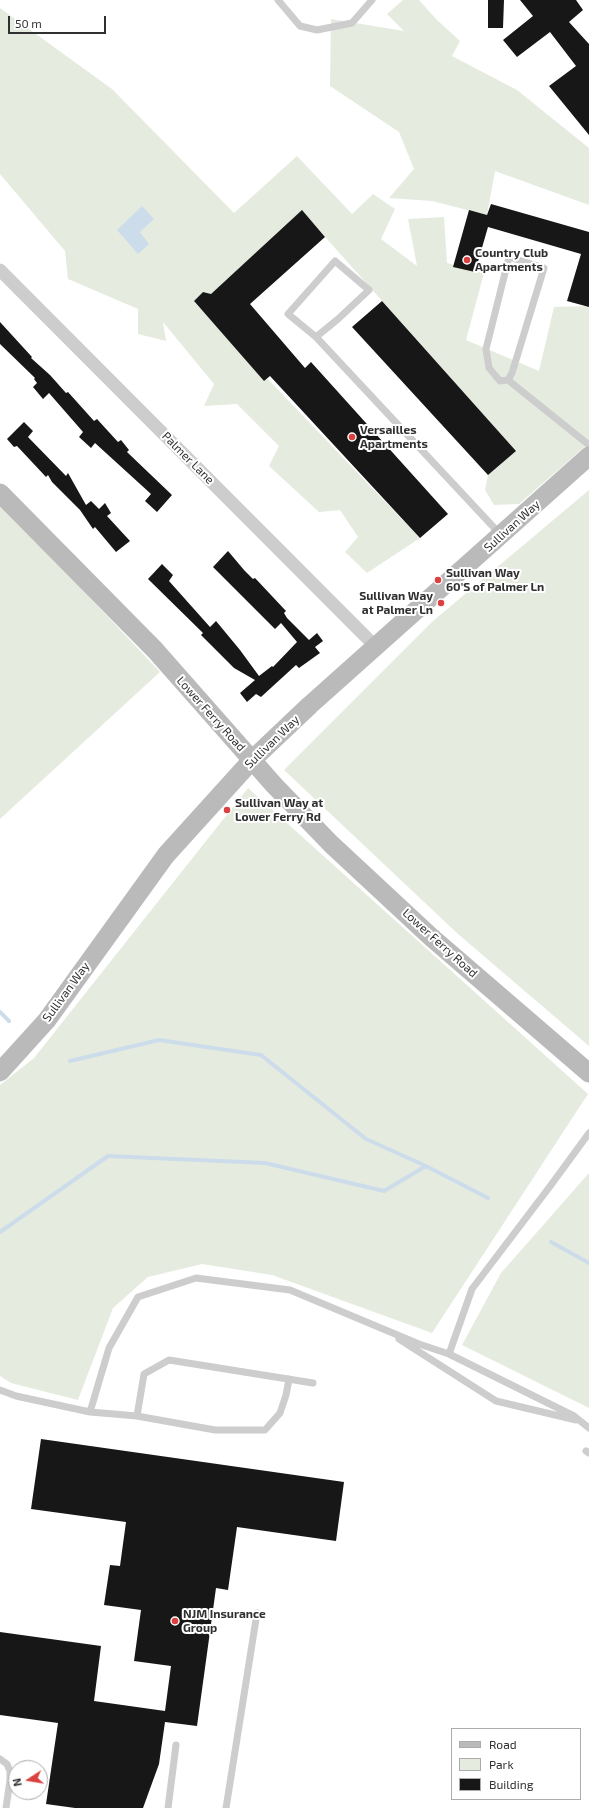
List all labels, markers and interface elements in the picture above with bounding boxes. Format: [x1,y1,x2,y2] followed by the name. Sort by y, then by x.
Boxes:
[10,8,108,34] scale bar
[15,16,42,30] text: 50 m
[475,246,548,274] place label: Country Club Apartments
[462,255,472,265] marker: Country Club Apartments
[360,423,428,451] place label: Versailles Apartments
[159,429,217,487] street label: Palmer Lane
[347,432,357,442] marker: Versailles Apartments
[481,497,543,555] street label: Sullivan Way
[446,566,544,594] place label: Sullivan Way 60'S of Palmer Ln
[433,575,443,585] marker: Sullivan Way 60'S of Palmer Ln
[359,589,433,617] place label: Sullivan Way at Palmer Ln
[436,598,446,608] marker: Sullivan Way at Palmer Ln
[174,674,248,754] street label: Lower Ferry Road
[242,712,302,772] street label: Sullivan Way
[235,796,323,824] place label: Sullivan Way at Lower Ferry Rd
[222,805,232,815] marker: Sullivan Way at Lower Ferry Rd
[400,906,480,980] street label: Lower Ferry Road
[39,959,93,1025] street label: Sullivan Way
[183,1607,266,1635] place label: NJM Insurance Group
[170,1616,180,1626] marker: NJM Insurance Group
[451,1728,581,1800] legend
[489,1737,517,1751] text: Road
[489,1757,514,1771] text: Park
[8,1760,48,1800] north arrow
[10,1777,24,1788] text: N
[489,1777,533,1791] text: Building

